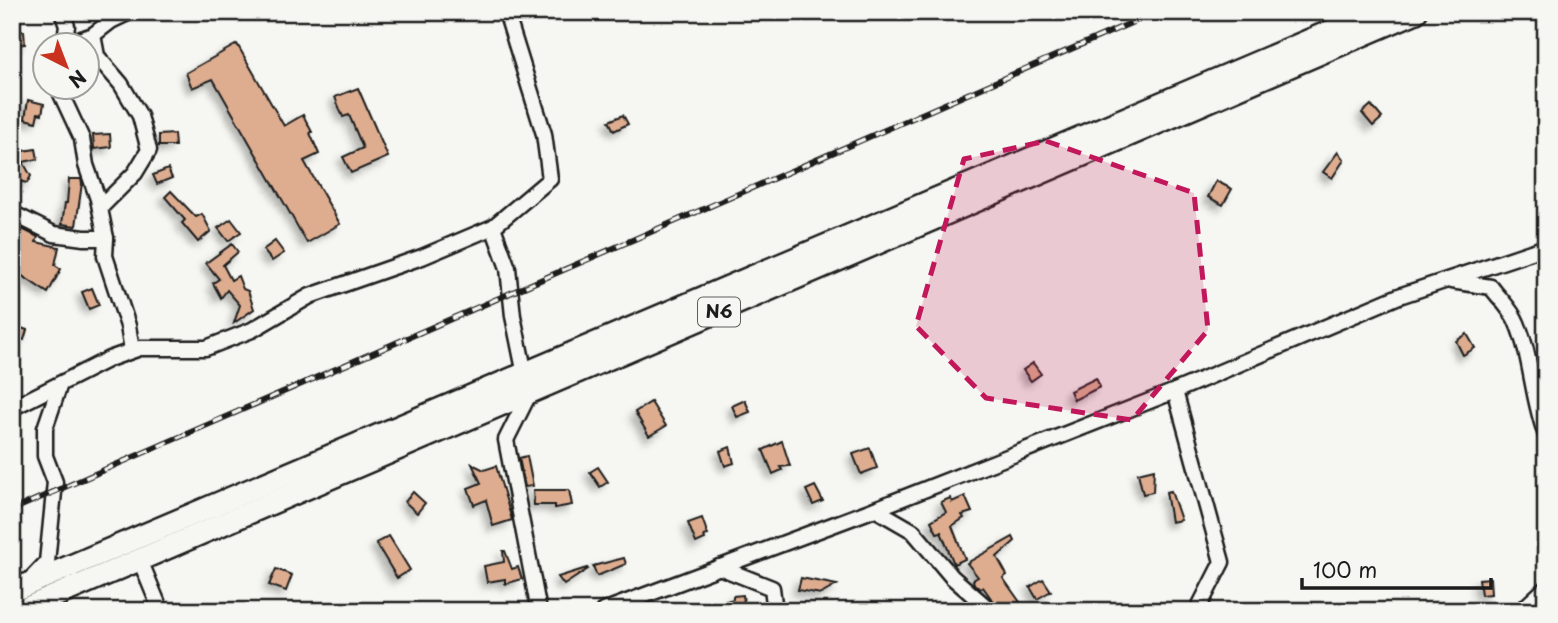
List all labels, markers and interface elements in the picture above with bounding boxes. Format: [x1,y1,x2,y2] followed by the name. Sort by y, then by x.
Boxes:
[32,32,102,102] north arrow
[63,64,93,95] text: N
[698,298,740,326] road number: N6
[1302,546,1492,590] scale bar
[1313,553,1377,585] text: 100 m

